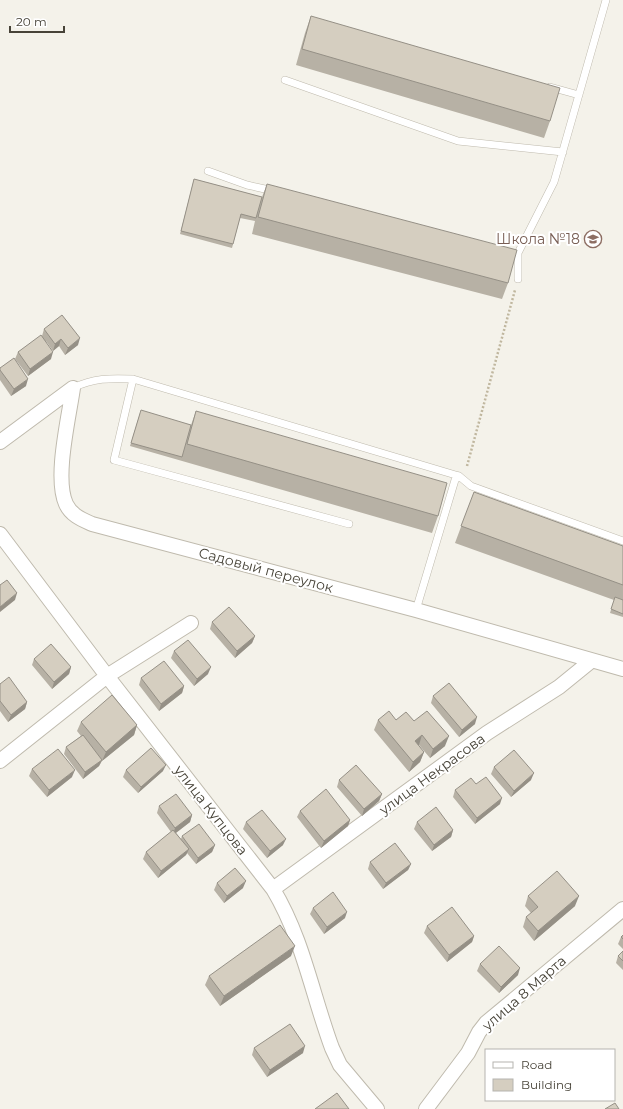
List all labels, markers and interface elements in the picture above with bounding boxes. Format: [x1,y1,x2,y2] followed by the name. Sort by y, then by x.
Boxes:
[10,8,64,34] scale bar
[16,14,47,29] text: 20 m
[583,229,603,249] school or university icon: Школа №18
[496,230,580,248] place label: Школа №18
[197,543,335,597] street label: Садовый переулок
[375,729,489,819] street label: улица Некрасова
[170,761,252,859] street label: улица Купцова
[477,952,570,1035] street label: улица 8 Марта
[485,1049,615,1101] legend
[521,1057,552,1072] text: Road
[521,1077,572,1092] text: Building

